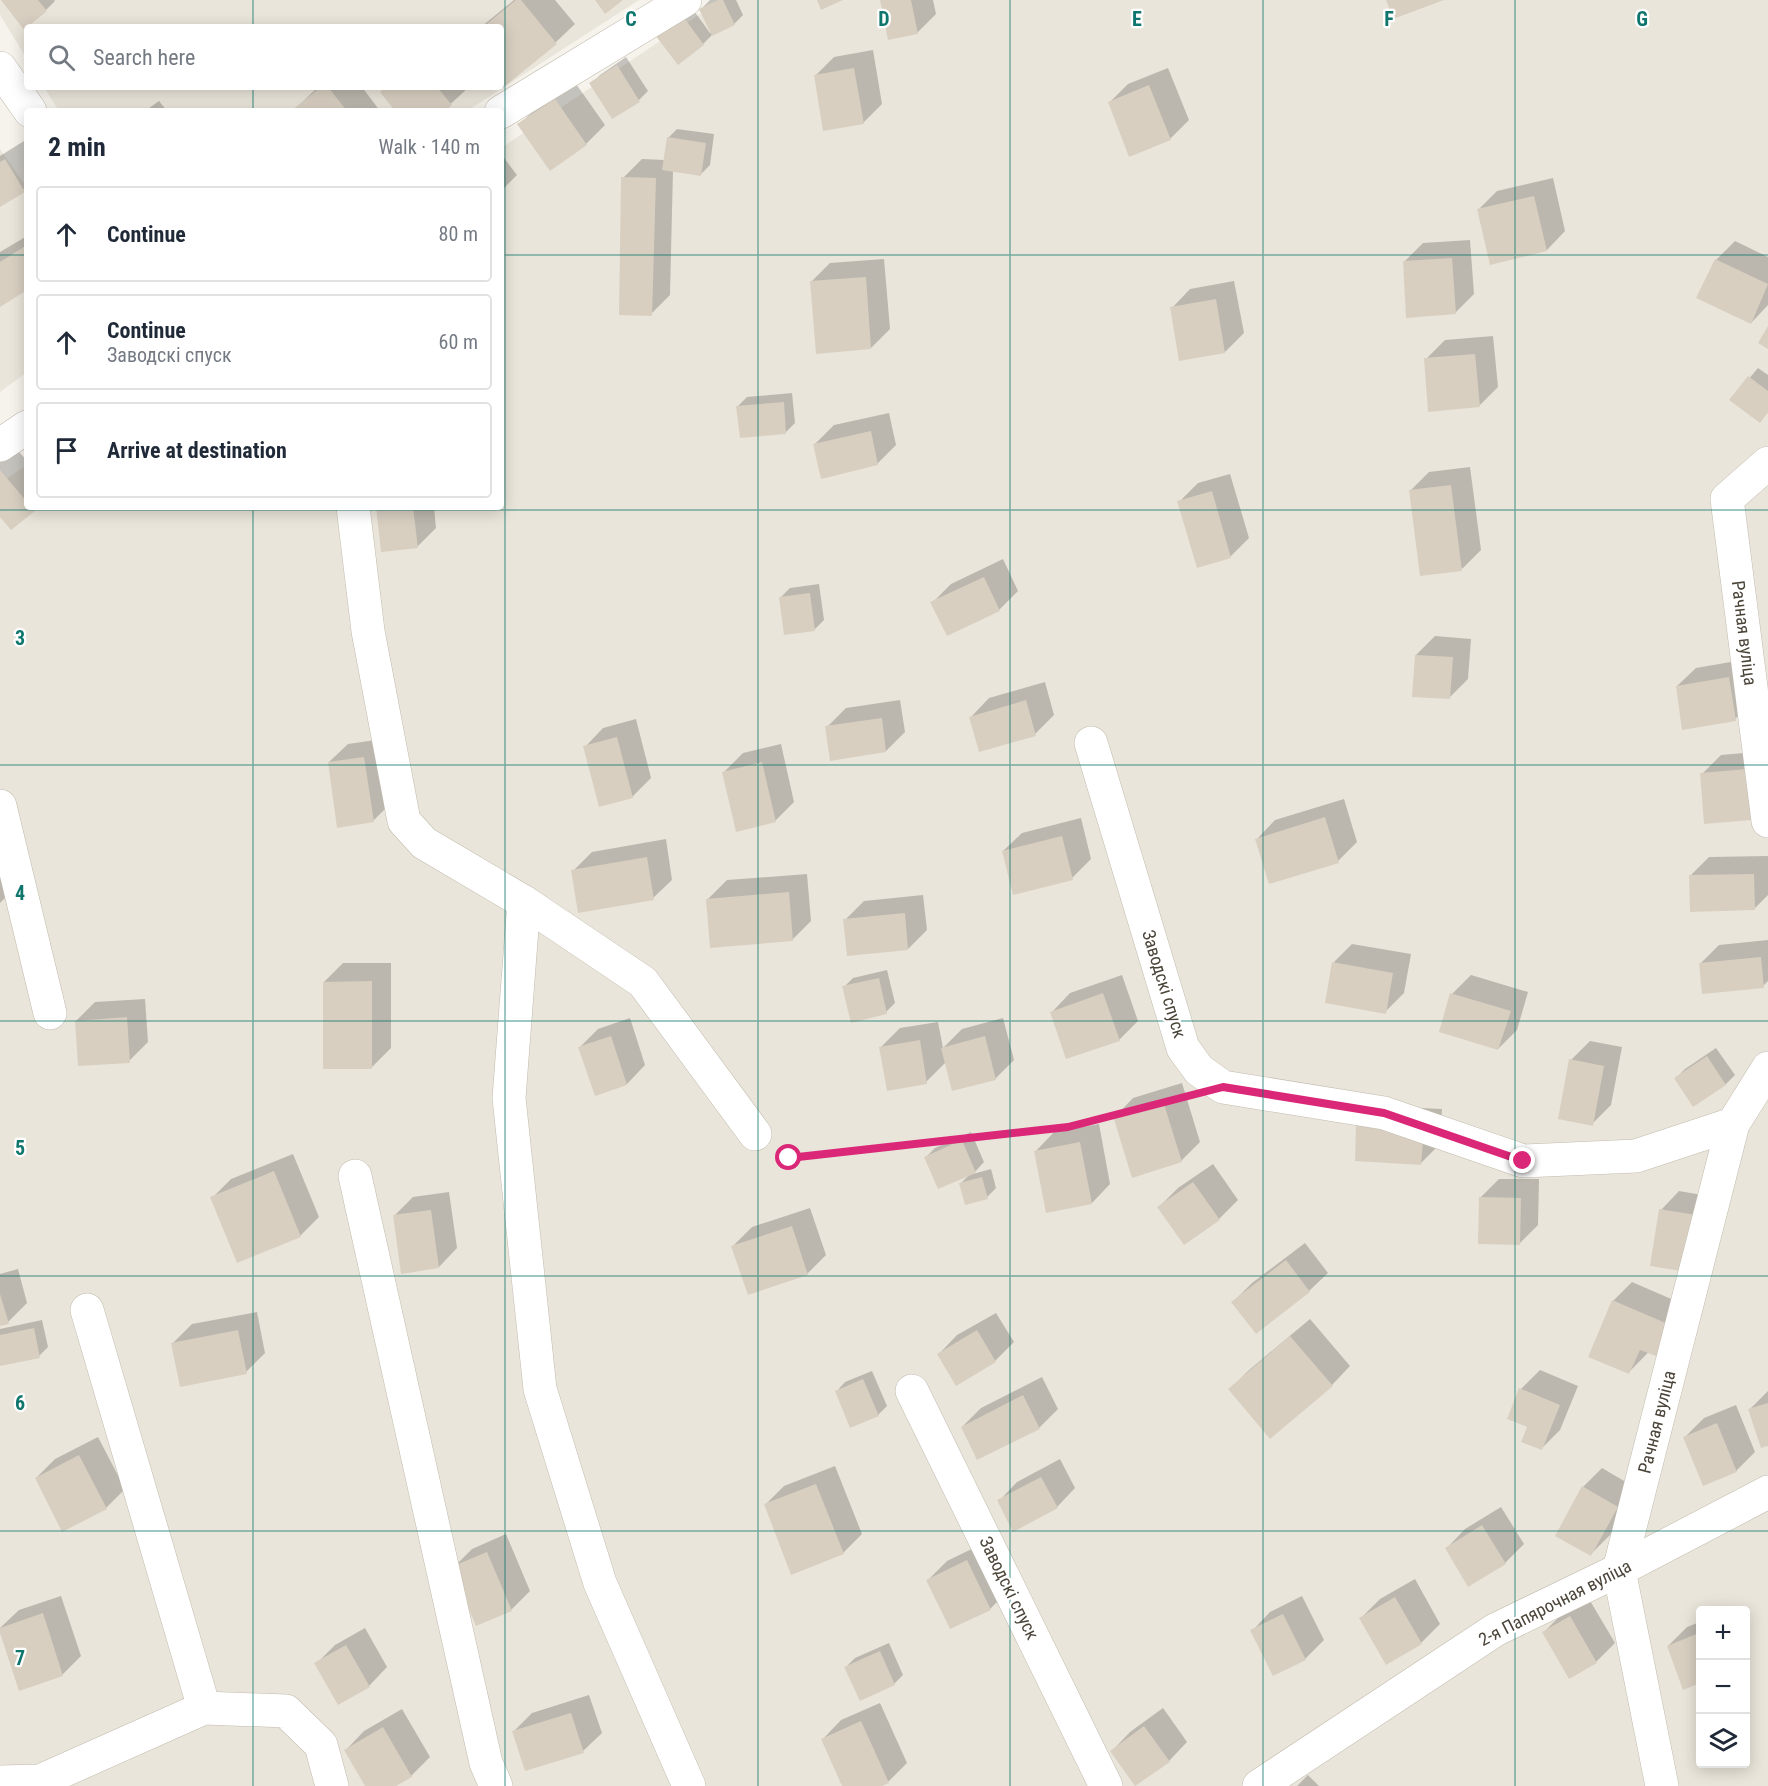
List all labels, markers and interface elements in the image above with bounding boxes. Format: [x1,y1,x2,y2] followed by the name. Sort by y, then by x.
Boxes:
[625,7,637,31] text: C
[878,7,890,31] text: D
[1132,7,1142,31] text: E
[1384,7,1394,31] text: F
[1636,7,1648,31] text: G
[24,24,504,90] search box
[45,41,78,74] icon: search
[93,45,195,70] text: Search here
[48,132,106,162] text: 2 min
[379,135,480,159] text: Walk · 140 m
[50,218,83,251] icon: ahead
[107,222,186,247] text: Continue
[439,222,478,246] text: 80 m
[107,318,186,343] text: Continue
[50,326,83,359] icon: ahead
[439,330,478,354] text: 60 m
[107,343,232,367] text: Заводскі спуск
[50,434,83,467] icon: arrive
[107,438,287,463] text: Arrive at destination
[1728,579,1761,686] street label: Рачная вуліца
[15,626,25,650] text: 3
[15,881,25,905] text: 4
[1138,927,1191,1041] street label: Заводскі спуск
[15,1136,25,1160] text: 5
[775,1144,801,1170] route start
[1509,1147,1535,1173] route end
[1634,1368,1679,1475] street label: Рачная вуліца
[15,1391,25,1415] text: 6
[975,1533,1044,1643] street label: Заводскі спуск
[1475,1555,1635,1650] street label: 2-я Папярочная вуліца
[1696,1606,1750,1768] map controls
[1696,1606,1750,1660] button: +
[15,1646,25,1670] text: 7
[1696,1660,1750,1714] button: −
[1696,1714,1750,1768] button: layers

